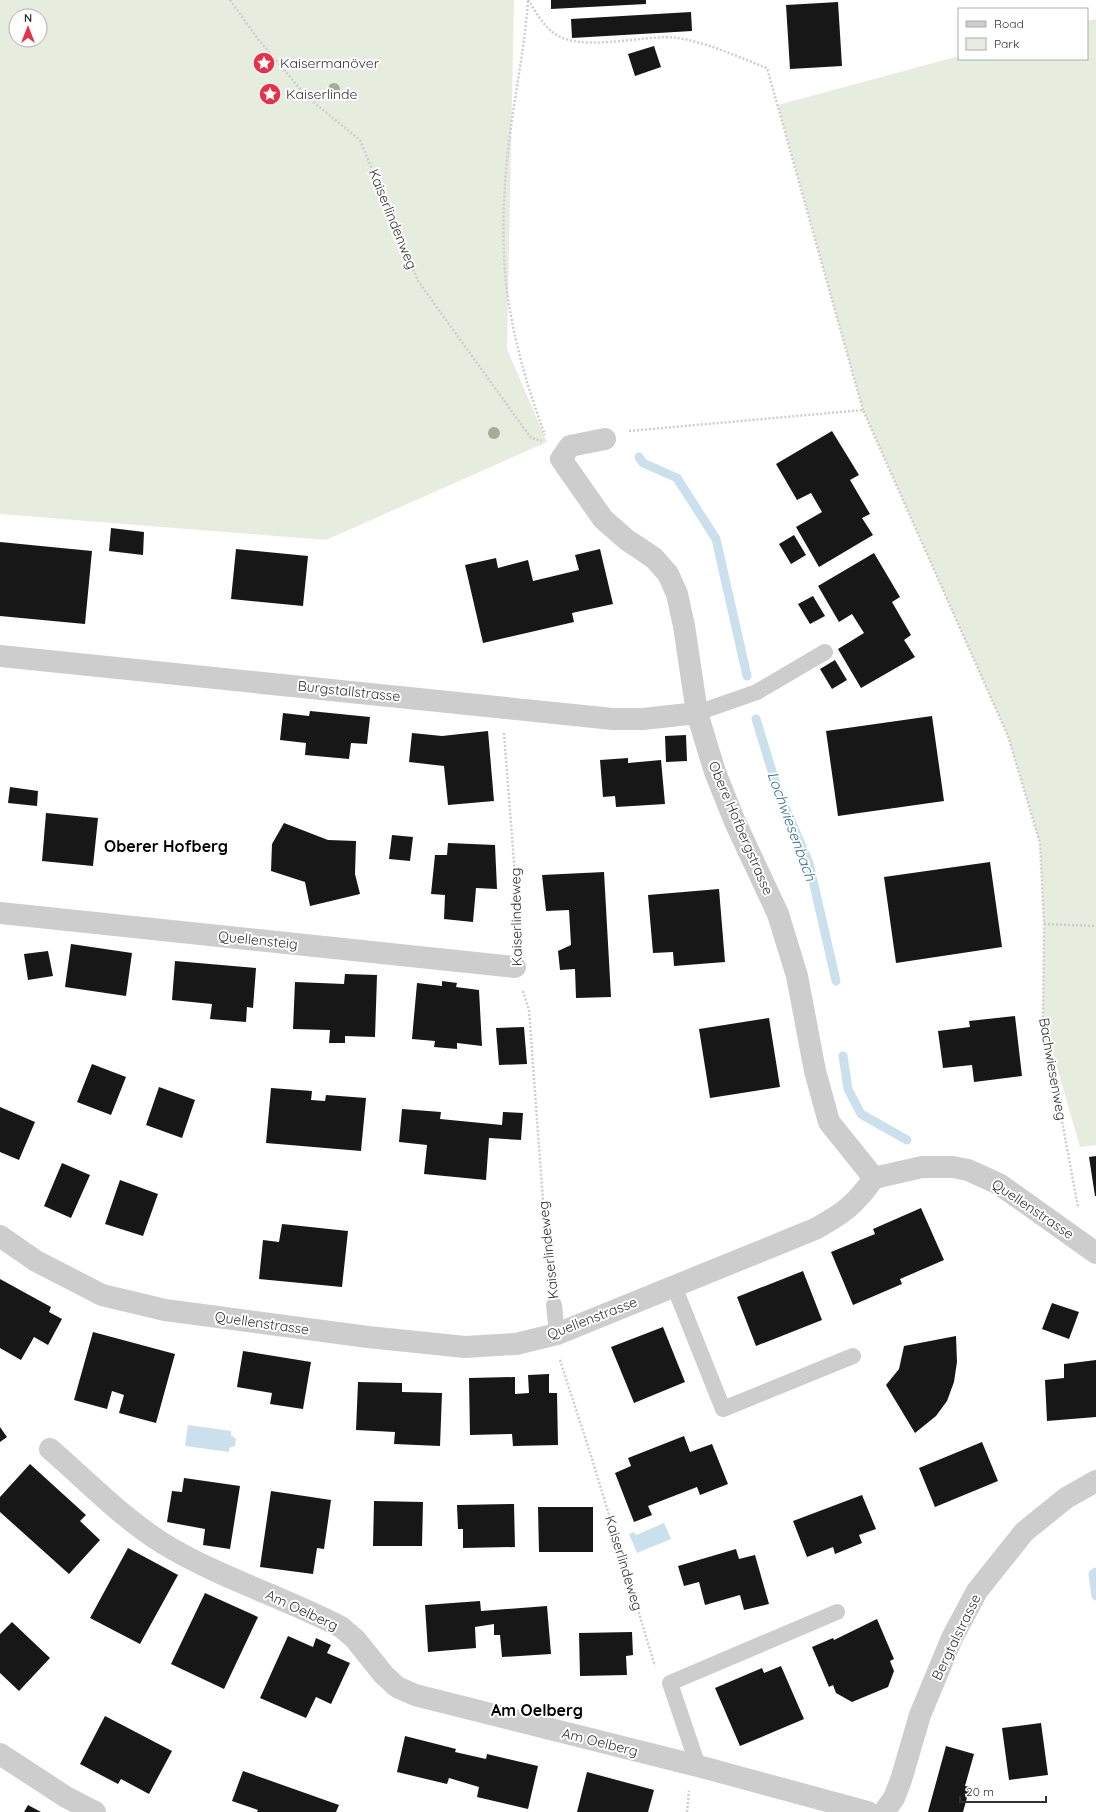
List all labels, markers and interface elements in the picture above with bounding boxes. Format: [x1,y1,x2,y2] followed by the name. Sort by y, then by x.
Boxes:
[8,8,48,48] north arrow
[958,8,1088,60] legend
[24,11,32,25] text: N
[994,16,1024,31] text: Road
[994,36,1019,51] text: Park
[251,50,277,76] place icon: Kaisermanöver
[280,54,380,72] place label: Kaisermanöver
[257,81,283,107] place icon: Kaiserlinde
[286,85,358,103] place label: Kaiserlinde
[365,166,421,272] street label: Kaiserlindenweg
[297,677,401,705] street label: Burgstallstrasse
[705,758,777,898] street label: Obere Hofbergstrasse
[763,769,821,884] water label: Lochwiesenbach
[104,836,228,856] district label: Oberer Hofberg
[506,868,526,966] street label: Kaiserlindeweg
[217,927,299,953] street label: Quellensteig
[1035,1016,1071,1122] street label: Bachwiesenweg
[989,1175,1078,1243] street label: Quellenstrasse
[534,1200,562,1300] street label: Kaiserlindeweg
[544,1293,640,1343] street label: Quellenstrasse
[214,1307,310,1339] street label: Quellenstrasse
[601,1513,647,1613] street label: Kaiserlindeweg
[263,1585,341,1635] street label: Am Oelberg
[927,1591,985,1683] street label: Bergtalstrasse
[491,1700,583,1720] district label: Am Oelberg
[560,1724,640,1760] street label: Am Oelberg
[960,1778,1046,1804] scale bar
[966,1784,994,1799] text: 20 m

